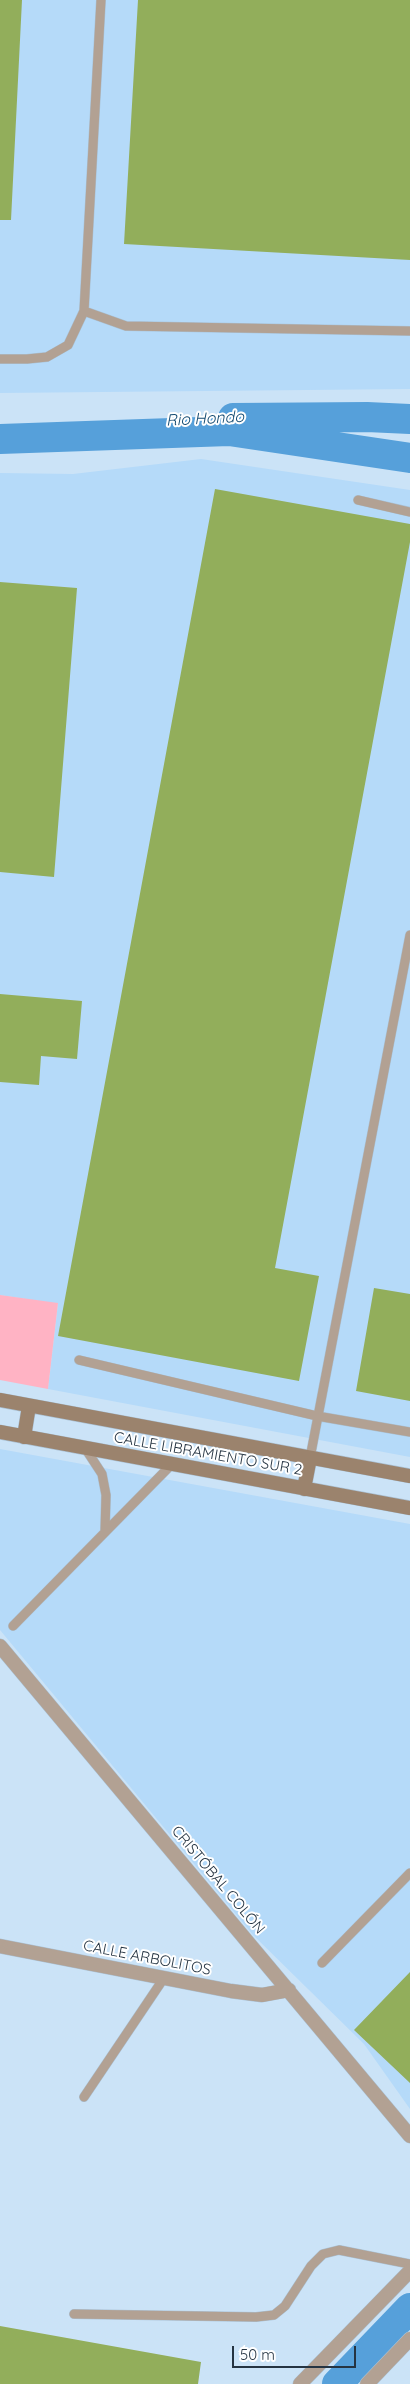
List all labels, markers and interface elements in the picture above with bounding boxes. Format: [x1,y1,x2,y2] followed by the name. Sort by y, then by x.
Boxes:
[166,407,244,431] water label: Rio Hondo
[112,1429,304,1479] street label: CALLE LIBRAMIENTO SUR 2
[167,1822,269,1938] street label: CRISTÓBAL COLÓN
[82,1937,212,1979] street label: CALLE ARBOLITOS
[235,2336,359,2368] scale bar
[240,2345,275,2364] text: 50 m

